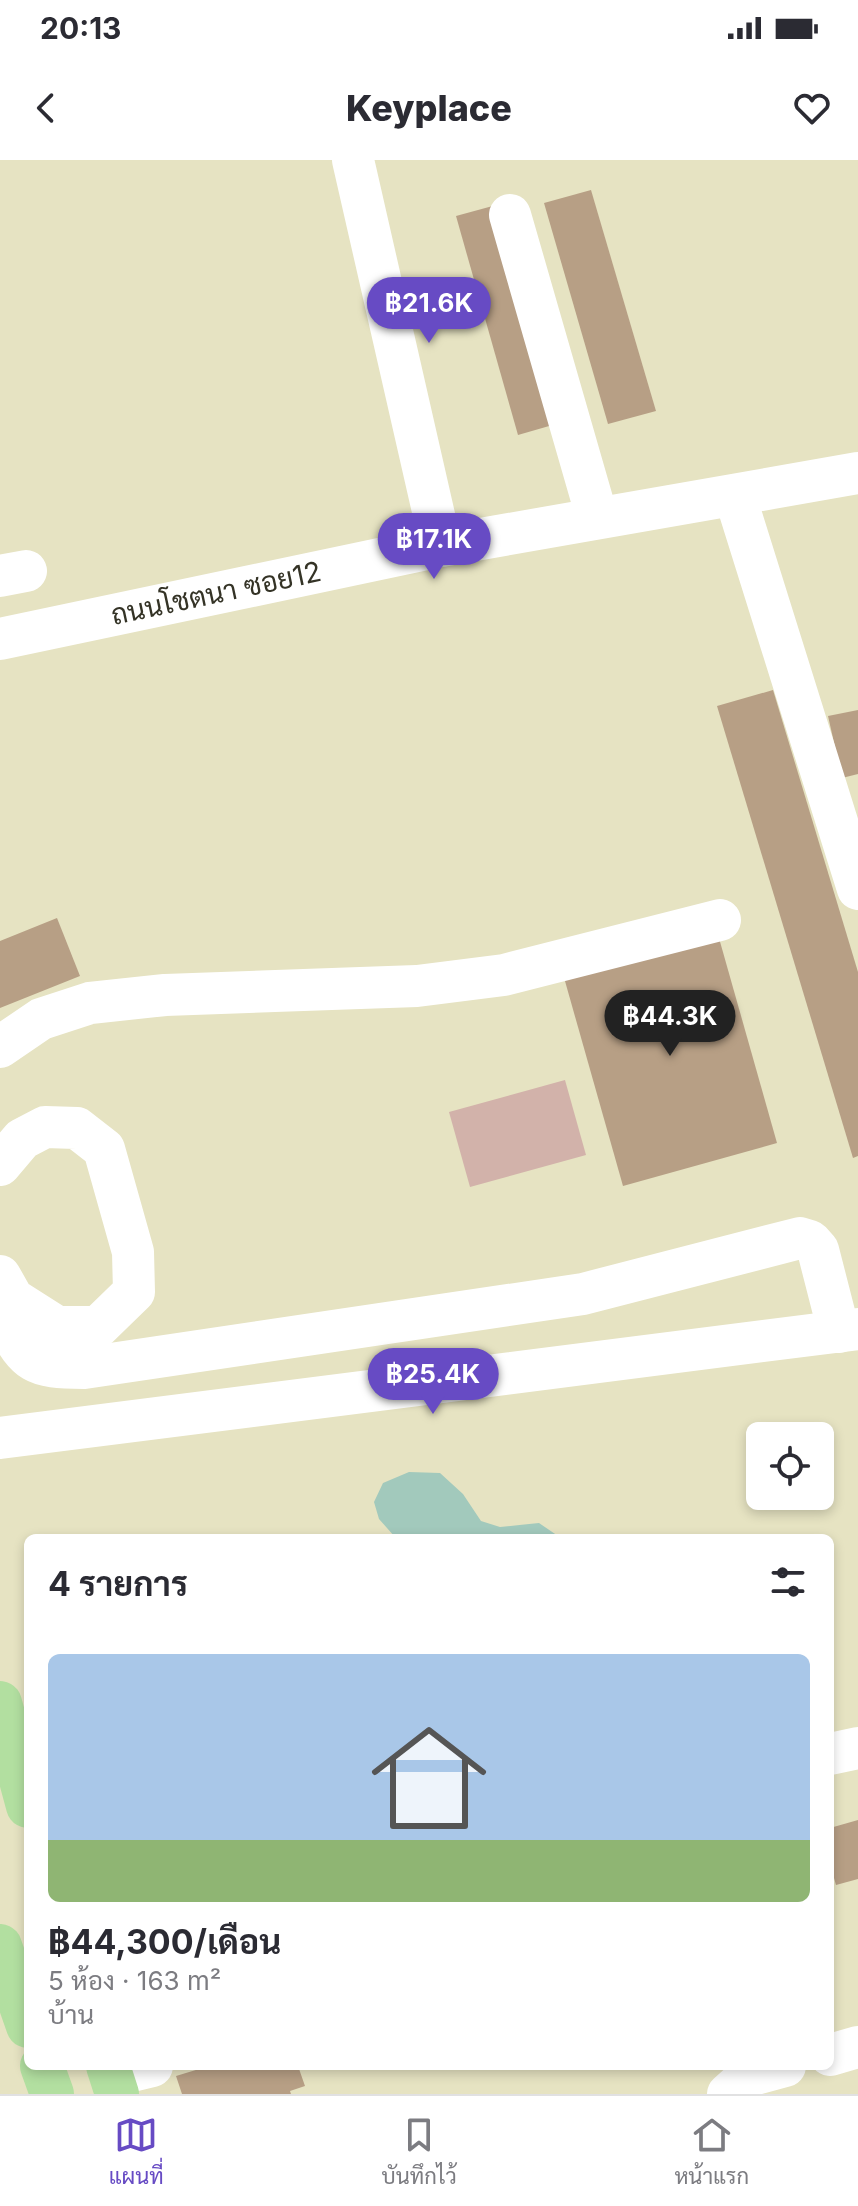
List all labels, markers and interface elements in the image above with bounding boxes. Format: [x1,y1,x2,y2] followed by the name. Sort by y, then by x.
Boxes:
[40,10,121,46] text: 20:13
[24,86,68,130] icon: back
[346,86,512,130] text: Keyplace
[790,86,834,130] icon: heart
[364,277,494,345] pin: ฿21.6K
[385,287,473,318] text: ฿21.6K
[369,513,499,581] pin: ฿17.1K
[396,523,472,554] text: ฿17.1K
[107,552,324,632] street label: ถนนโชตนา ซอย12
[605,990,735,1058] pin: ฿44.3K
[622,1000,718,1031] text: ฿44.3K
[368,1348,498,1416] pin: ฿25.4K
[386,1358,480,1389] text: ฿25.4K
[746,1422,834,1510] map controls
[746,1422,834,1510] button: locate
[766,1560,810,1604] icon: filters
[48,1563,188,1604] text: 4 รายการ
[357,1706,501,1850] icon: home
[48,1921,281,1962] text: ฿44,300/เดือน
[48,1965,221,1996] text: 5 ห้อง · 163 m²
[48,1999,94,2030] text: บ้าน
[109,2113,164,2189] tab: แผนที่
[381,2113,457,2189] tab: บันทึกไว้
[674,2113,749,2189] tab: หน้าแรก

